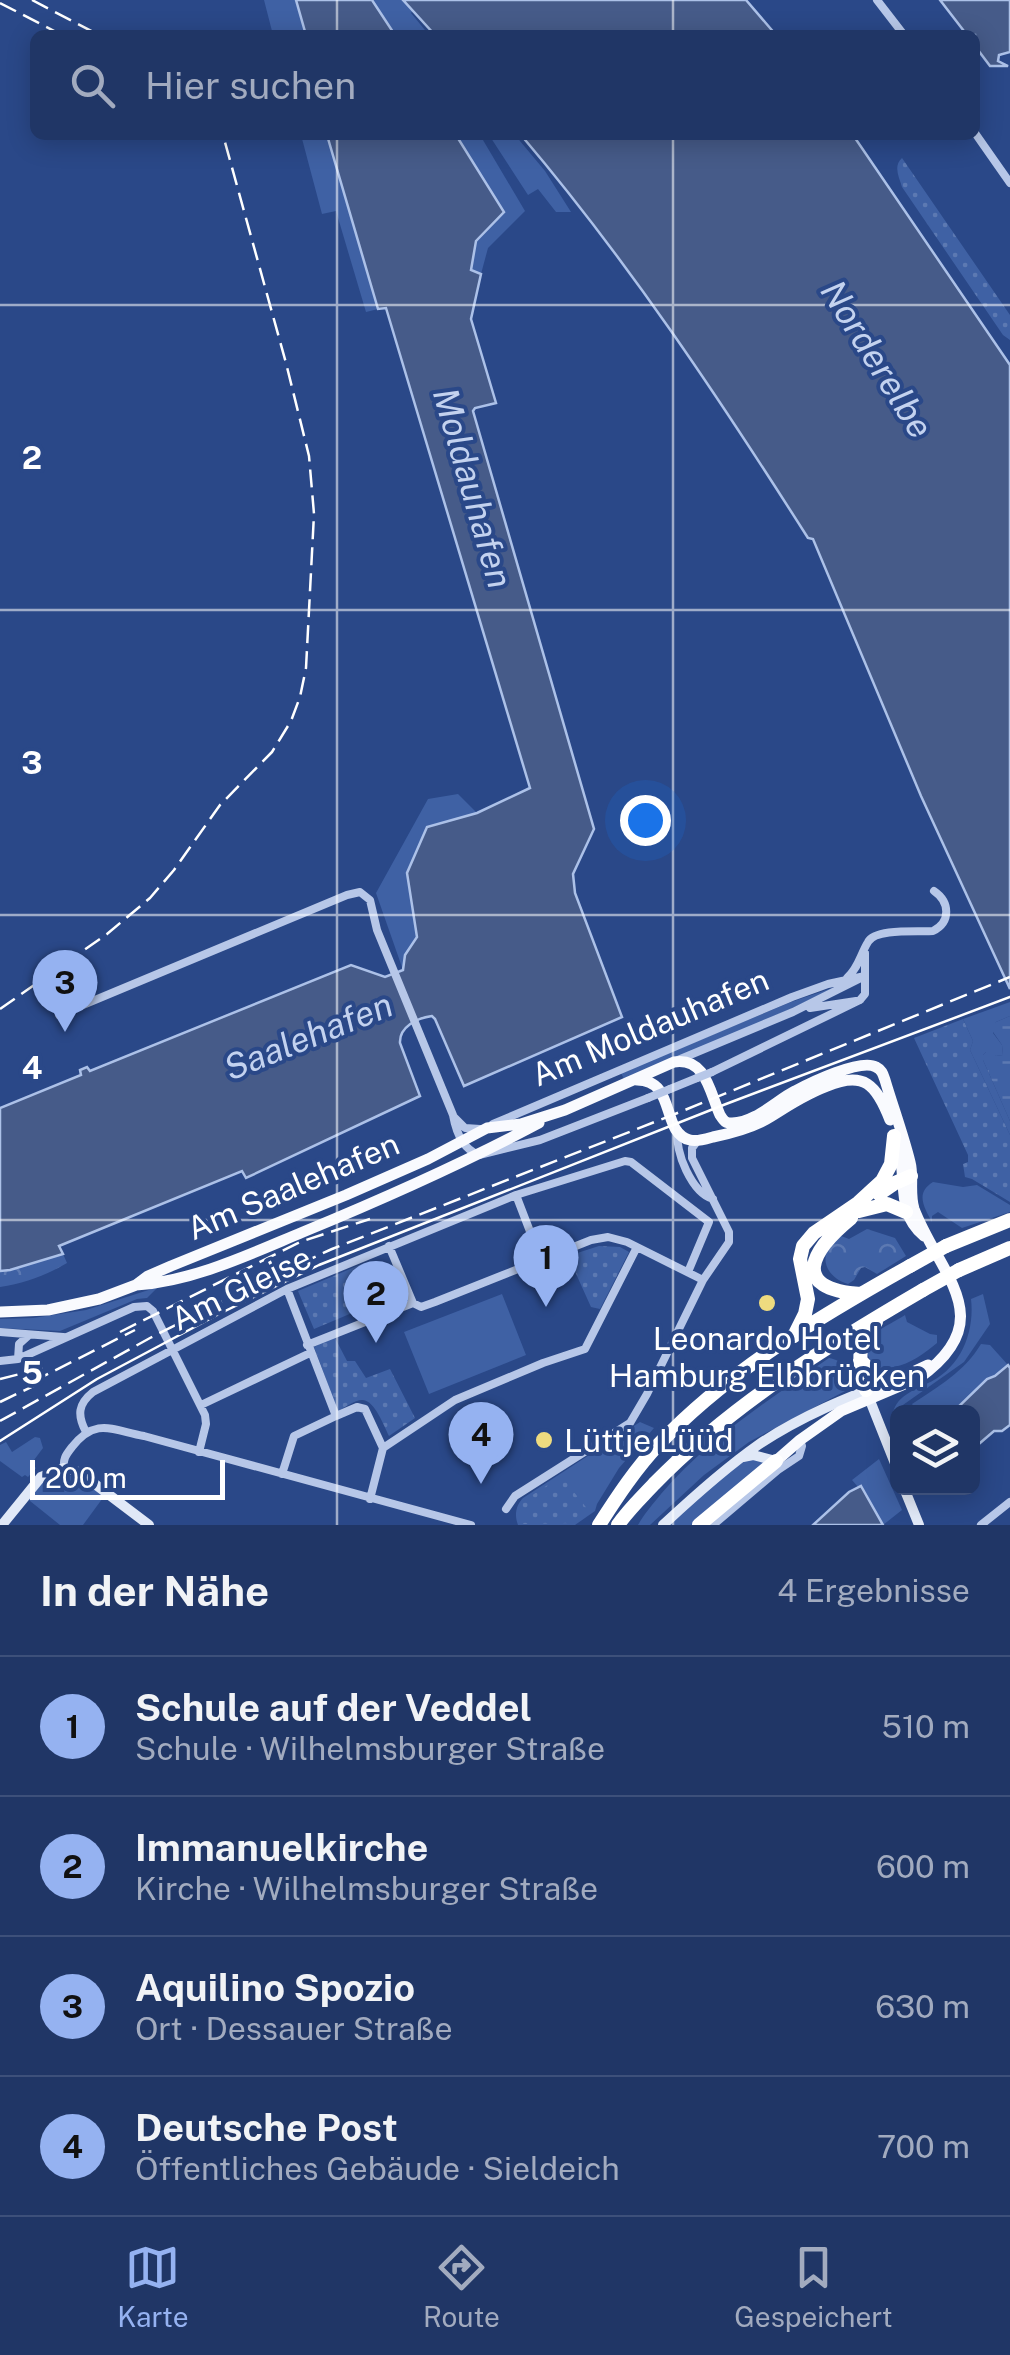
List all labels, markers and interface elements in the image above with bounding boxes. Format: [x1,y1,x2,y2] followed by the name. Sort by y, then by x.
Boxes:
[30,30,980,140] search box
[65,58,120,113] icon: search
[145,63,356,108] text: Hier suchen
[812,273,942,445] water label: Norderelbe
[425,383,521,593] water label: Moldauhafen
[22,439,42,476] text: 2
[21,744,43,781] text: 3
[620,795,671,846] your location
[32,950,98,1032] pin: 3
[526,960,774,1094] street label: Am Moldauhafen
[218,984,398,1088] water label: Saalehafen
[22,1049,43,1086] text: 4
[182,1125,404,1247] street label: Am Saalehafen
[514,1224,578,1307] pin: 1
[165,1238,317,1338] street label: Am Gleise
[344,1260,408,1343] pin: 2
[756,1292,778,1314] marker: Leonardo Hotel Hamburg Elbbrücken
[609,1320,925,1394] place label: Leonardo Hotel Hamburg Elbbrücken
[21,1354,43,1391] text: 5
[448,1402,514,1484] pin: 4
[890,1405,980,1495] map controls
[890,1405,980,1495] button: layers
[564,1422,734,1459] place label: Lüttje Lüüd
[533,1429,555,1451] marker: Lüttje Lüüd
[30,1455,225,1500] scale bar
[45,1461,127,1494] text: 200 m
[40,1566,269,1615] text: In der Nähe
[777,1572,970,1609] text: 4 Ergebnisse
[135,1685,532,1730] text: Schule auf der Veddel
[66,1708,79,1745] text: 1
[881,1708,970,1745] text: 510 m
[135,1730,605,1767] text: Schule · Wilhelmsburger Straße
[135,1825,429,1870] text: Immanuelkirche
[62,1848,83,1885] text: 2
[876,1848,970,1885] text: 600 m
[135,1870,598,1907] text: Kirche · Wilhelmsburger Straße
[135,1965,415,2010] text: Aquilino Spozio
[62,1988,83,2025] text: 3
[875,1988,970,2025] text: 630 m
[135,2010,453,2047] text: Ort · Dessauer Straße
[135,2105,398,2150] text: Deutsche Post
[62,2128,83,2165] text: 4
[877,2128,970,2165] text: 700 m
[135,2150,620,2187] text: Öffentliches Gebäude · Sieldeich
[117,2240,189,2333] tab: Karte
[423,2240,500,2333] tab: Route
[734,2240,893,2333] tab: Gespeichert

